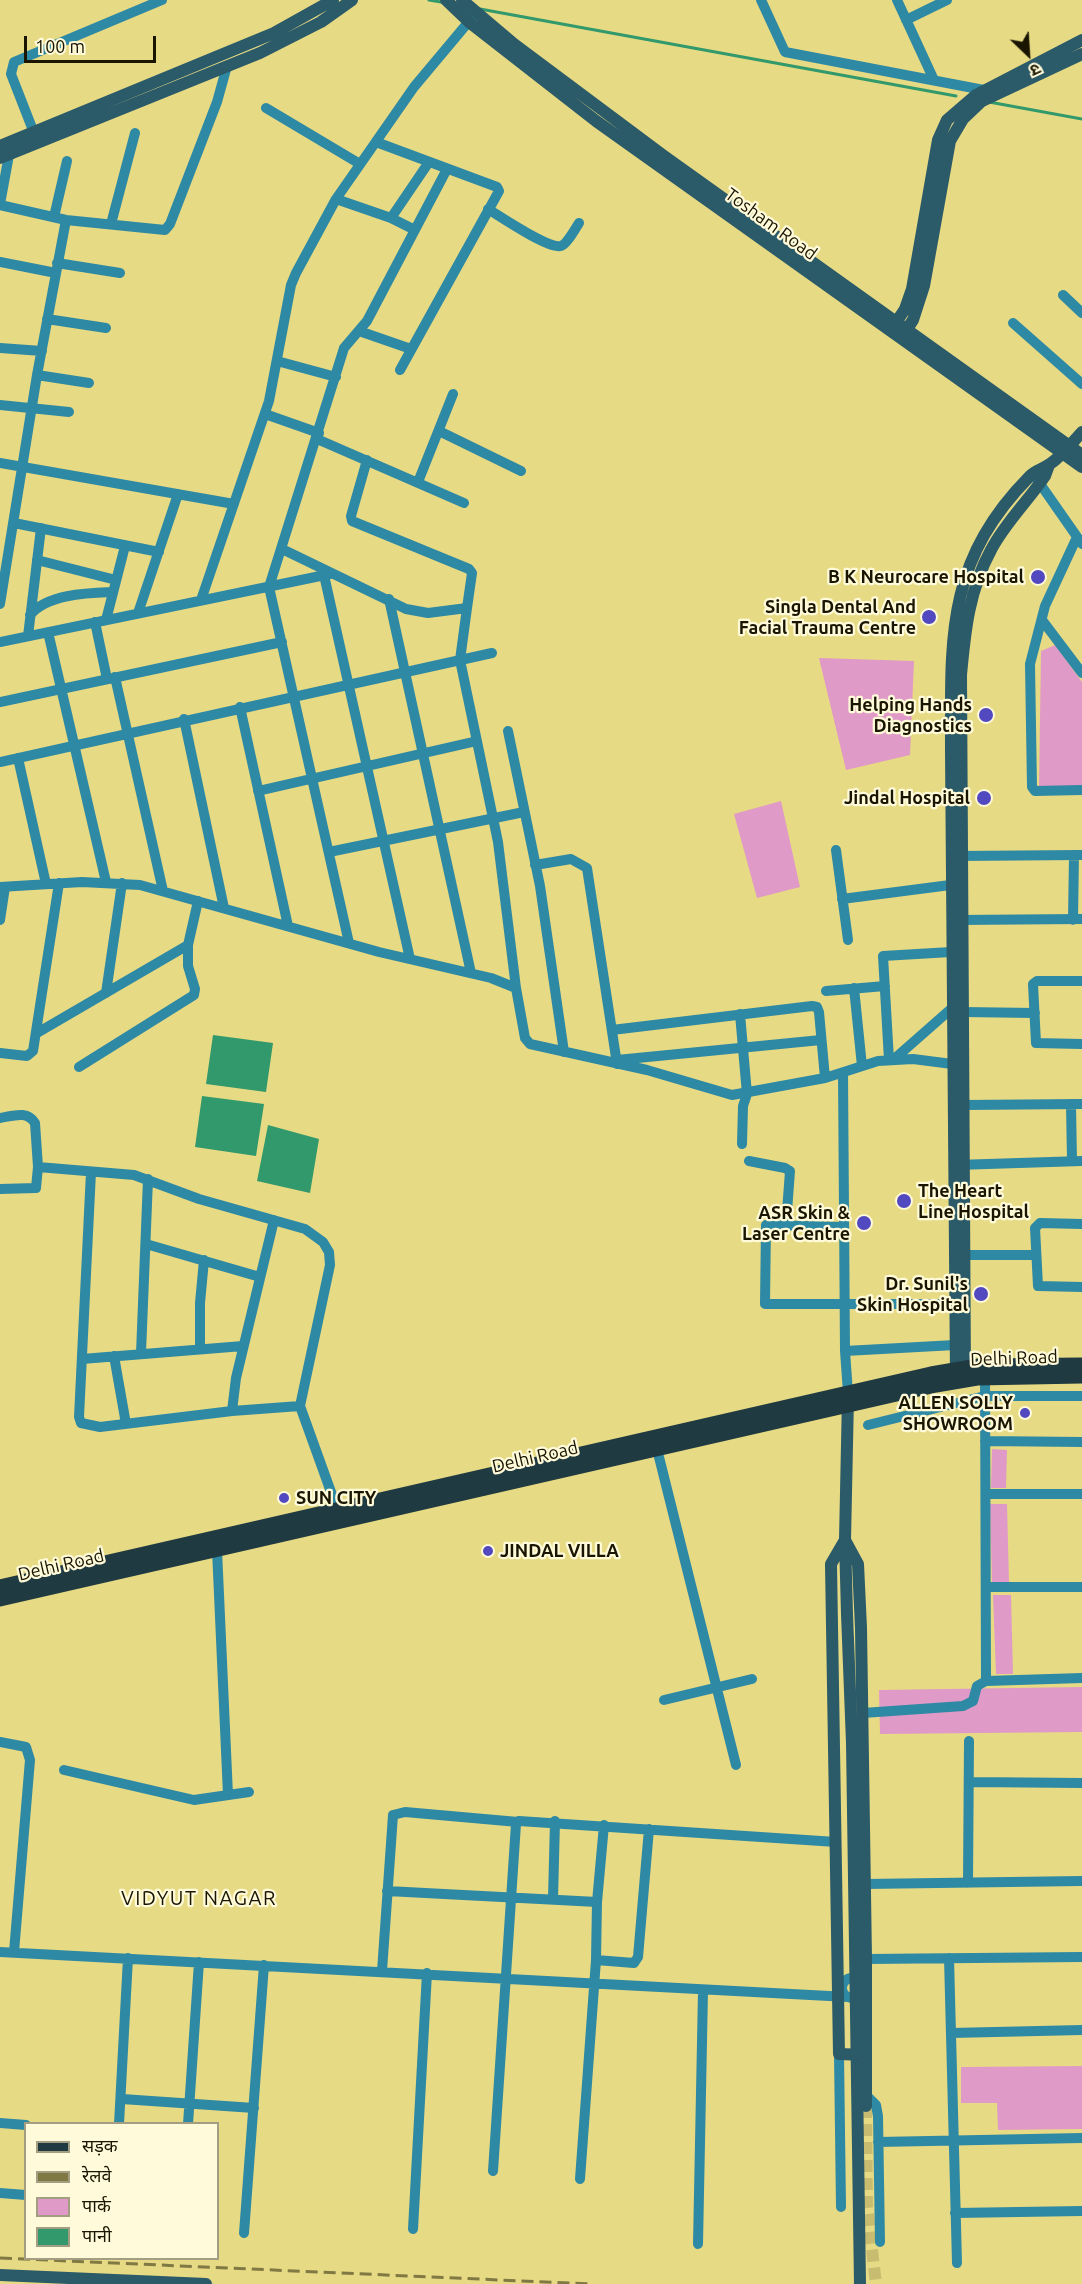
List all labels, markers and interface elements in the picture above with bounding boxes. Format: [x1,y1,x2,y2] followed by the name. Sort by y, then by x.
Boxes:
[27,24,159,62] scale bar
[998,24,1058,84] north arrow
[35,36,85,56] text: 100 m
[1028,60,1044,80] text: उ
[721,183,821,265] street label: Tosham Road
[828,566,1024,588] place label: B K Neurocare Hospital
[1029,568,1047,586] marker: B K Neurocare Hospital
[739,596,916,638] place label: Singla Dental And Facial Trauma Centre
[920,608,938,626] marker: Singla Dental And Facial Trauma Centre
[849,694,972,736] place label: Helping Hands Diagnostics
[977,706,995,724] marker: Helping Hands Diagnostics
[844,787,970,809] place label: Jindal Hospital
[975,789,993,807] marker: Jindal Hospital
[918,1180,1029,1222] place label: The Heart Line Hospital
[895,1192,913,1210] marker: The Heart Line Hospital
[742,1202,850,1244] place label: ASR Skin & Laser Centre
[855,1214,873,1232] marker: ASR Skin & Laser Centre
[857,1273,968,1316] place label: Dr. Sunil's Skin Hospital
[972,1285,990,1303] marker: Dr. Sunil's Skin Hospital
[970,1346,1058,1370] street label: Delhi Road
[898,1392,1013,1434] place label: ALLEN SOLLY SHOWROOM
[1018,1406,1032,1420] marker: ALLEN SOLLY SHOWROOM
[490,1437,580,1477] street label: Delhi Road
[296,1487,376,1509] place label: SUN CITY
[277,1491,291,1505] marker: SUN CITY
[500,1540,619,1562] place label: JINDAL VILLA
[481,1544,495,1558] marker: JINDAL VILLA
[16,1545,106,1585] street label: Delhi Road
[121,1886,277,1910] district label: VIDYUT NAGAR
[24,2122,219,2260] legend
[82,2135,118,2155] text: सड़क
[82,2165,112,2185] text: रेलवे
[82,2195,111,2215] text: पार्क
[82,2225,112,2245] text: पानी

